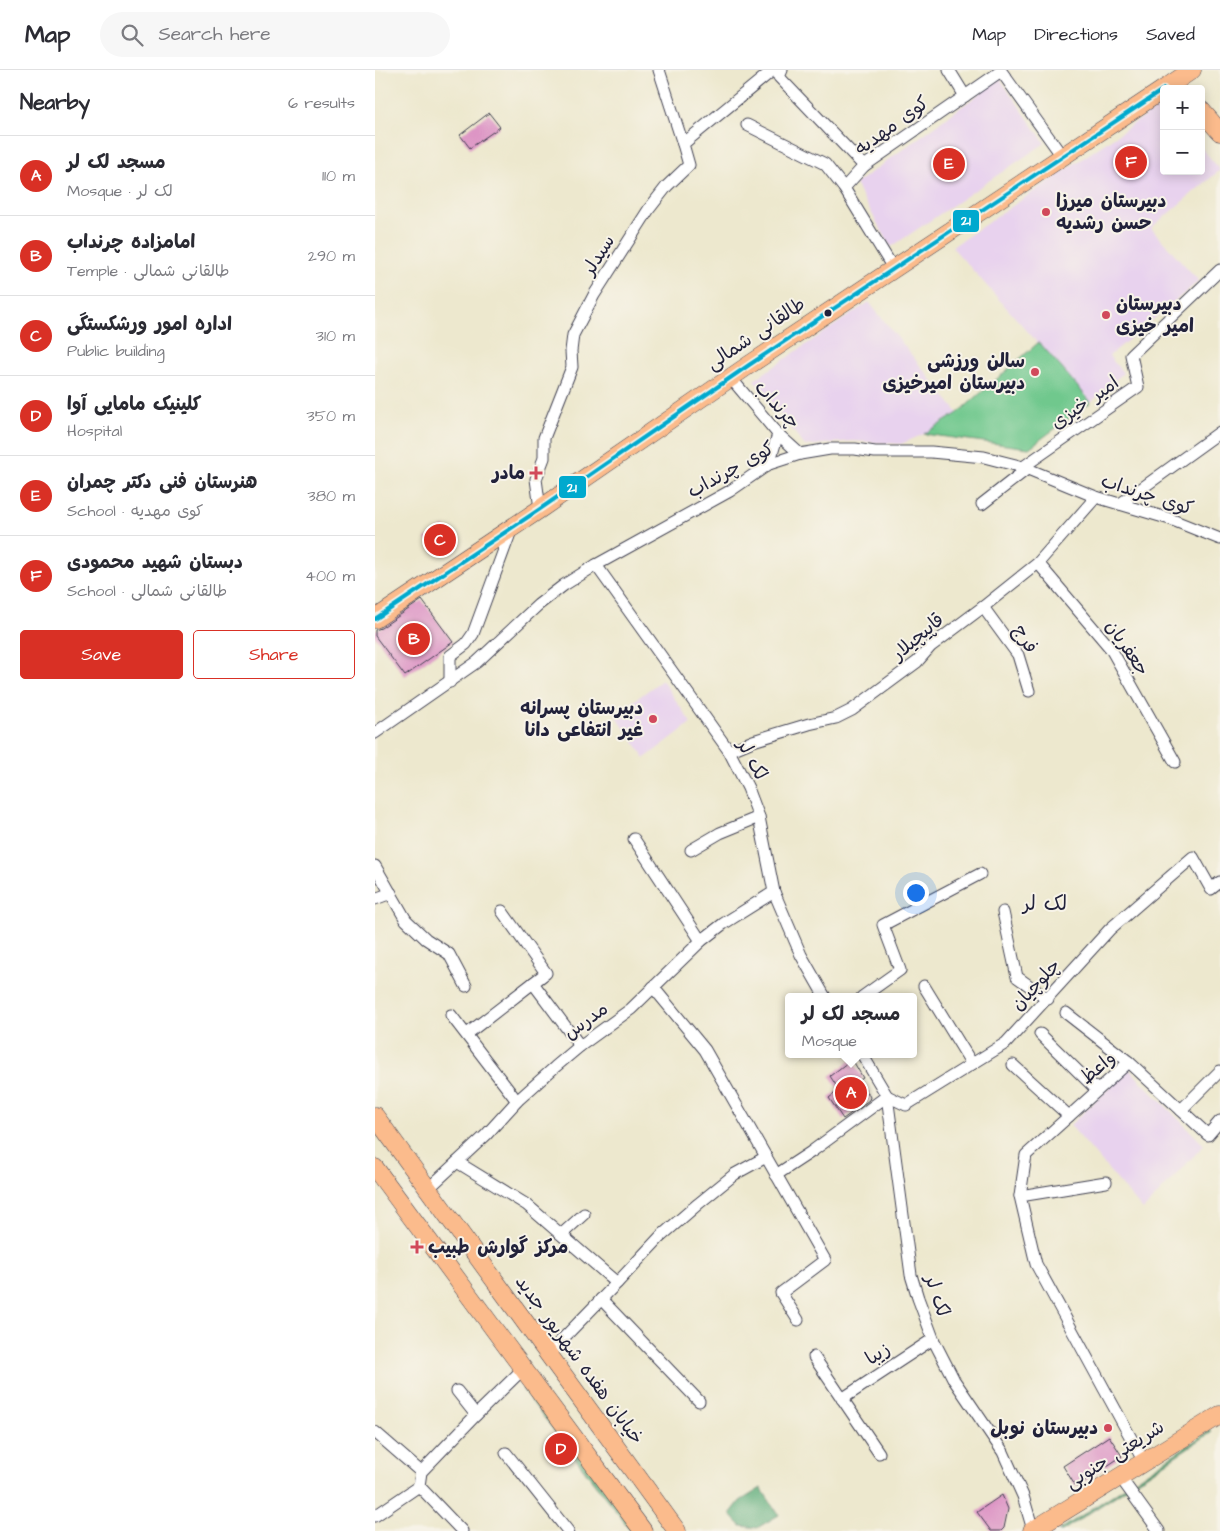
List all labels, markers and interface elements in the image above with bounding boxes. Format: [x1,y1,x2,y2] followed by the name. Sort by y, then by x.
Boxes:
[100,12,450,57] search box
[25,18,70,52] text: Map
[118,21,146,49] icon: search
[158,21,271,48] text: Search here
[972,22,1006,47] text: Map
[1034,22,1118,47] text: Directions
[1146,22,1195,47] text: Saved
[1160,85,1205,175] map controls
[1160,85,1205,130] button: +
[20,88,90,117] text: Nearby
[849,90,935,162] street label: کوی ‌‌‌مهدیه
[288,92,355,114] text: 6 results
[1160,130,1205,175] button: −
[1115,143,1147,181] pin: F
[933,145,965,183] pin: E
[67,149,166,176] text: مسجد لک لر
[31,165,41,187] text: A
[322,165,355,187] text: 110 m
[67,180,173,202] text: Mosque · لک لر
[1056,188,1166,237] place label: دبیرستان میرزا حسن رشدیه
[1040,206,1052,218] marker: دبیرستان میرزا حسن رشدیه
[952,209,980,233] line badge: 21
[960,211,971,231] text: 21
[67,229,195,256] text: امامزاده چرنداب
[575,230,622,282] street label: سیدلر
[30,245,42,267] text: B
[308,245,355,267] text: 290 m
[67,260,229,282] text: Temple · طالقانی شمالی
[701,291,811,377] street label: طالقانی شمالی
[1116,291,1194,340] place label: دبیرستان امیر خیزی
[823,308,833,318] unlabelled marker
[1100,309,1112,321] marker: دبیرستان امیر خیزی
[67,311,232,338] text: اداره امور ورشکستگی
[30,325,42,347] text: C
[316,325,355,347] text: 310 m
[67,340,165,362] text: Public building
[882,348,1025,397] place label: سالن ورزشی دبیرستان امیرخیزی
[1029,366,1041,378] marker: سالن ورزشی دبیرستان امیرخیزی
[1045,370,1125,436] street label: امیر خیزی
[748,375,806,435] street label: چرنداب
[67,391,201,418] text: کلینیک مامایی آوا
[31,405,41,427] text: D
[307,405,355,427] text: 350 m
[67,420,122,442] text: Hospital
[683,435,779,505] street label: کوی چرنداب
[491,460,525,487] place label: مادر
[529,466,543,480] marker: مادر
[1097,467,1197,523] street label: کوی چرنداب
[67,469,257,496] text: هنرستان فنی دکتر چمران
[558,475,587,499] line badge: 21
[566,478,577,498] text: 21
[31,485,41,507] text: E
[308,485,355,507] text: 380 m
[67,500,203,522] text: School · کوی ‌‌‌مهدیه
[424,521,456,559] pin: C
[67,549,243,576] text: دبستان شهید محمودی
[30,565,42,587] text: F
[305,565,355,587] text: 400 m
[67,580,227,602] text: School · طالقانی شمالی
[884,607,950,668] street label: قاپیچیلار
[1098,615,1156,681] street label: جعفریان
[1006,619,1044,659] street label: فرج
[398,620,430,658] pin: B
[20,630,183,679] button: Save
[193,630,355,679] button: Share
[520,695,643,744] place label: دبیرستان پسرانه غیر انتفاعی دانا
[647,713,659,725] marker: دبیرستان پسرانه غیر انتفاعی دانا
[729,733,774,785] street label: لک لر
[903,880,929,906] your location
[1021,890,1067,918] district label: لک لر
[1005,953,1067,1017] street label: چلوچیان
[785,993,917,1058] popup
[558,996,614,1046] street label: مدرس
[802,1001,900,1028] text: مسجد لک لر
[802,1030,857,1052] text: Mosque
[1074,1045,1122,1091] street label: واعظ
[835,1074,867,1112] pin: A
[428,1234,568,1261] place label: مرکز گوارش طبیب
[410,1240,424,1254] marker: مرکز گوارش طبیب
[508,1270,650,1450] street label: خیابان هفده شهریور جدید
[917,1270,956,1320] street label: لک لر
[860,1336,896,1372] street label: زیبا
[1060,1414,1170,1496] street label: شریعتی جنوبی
[990,1415,1098,1442] place label: دبیرستان نوبل
[1102,1422,1114,1434] marker: دبیرستان نوبل
[545,1430,577,1468] pin: D

